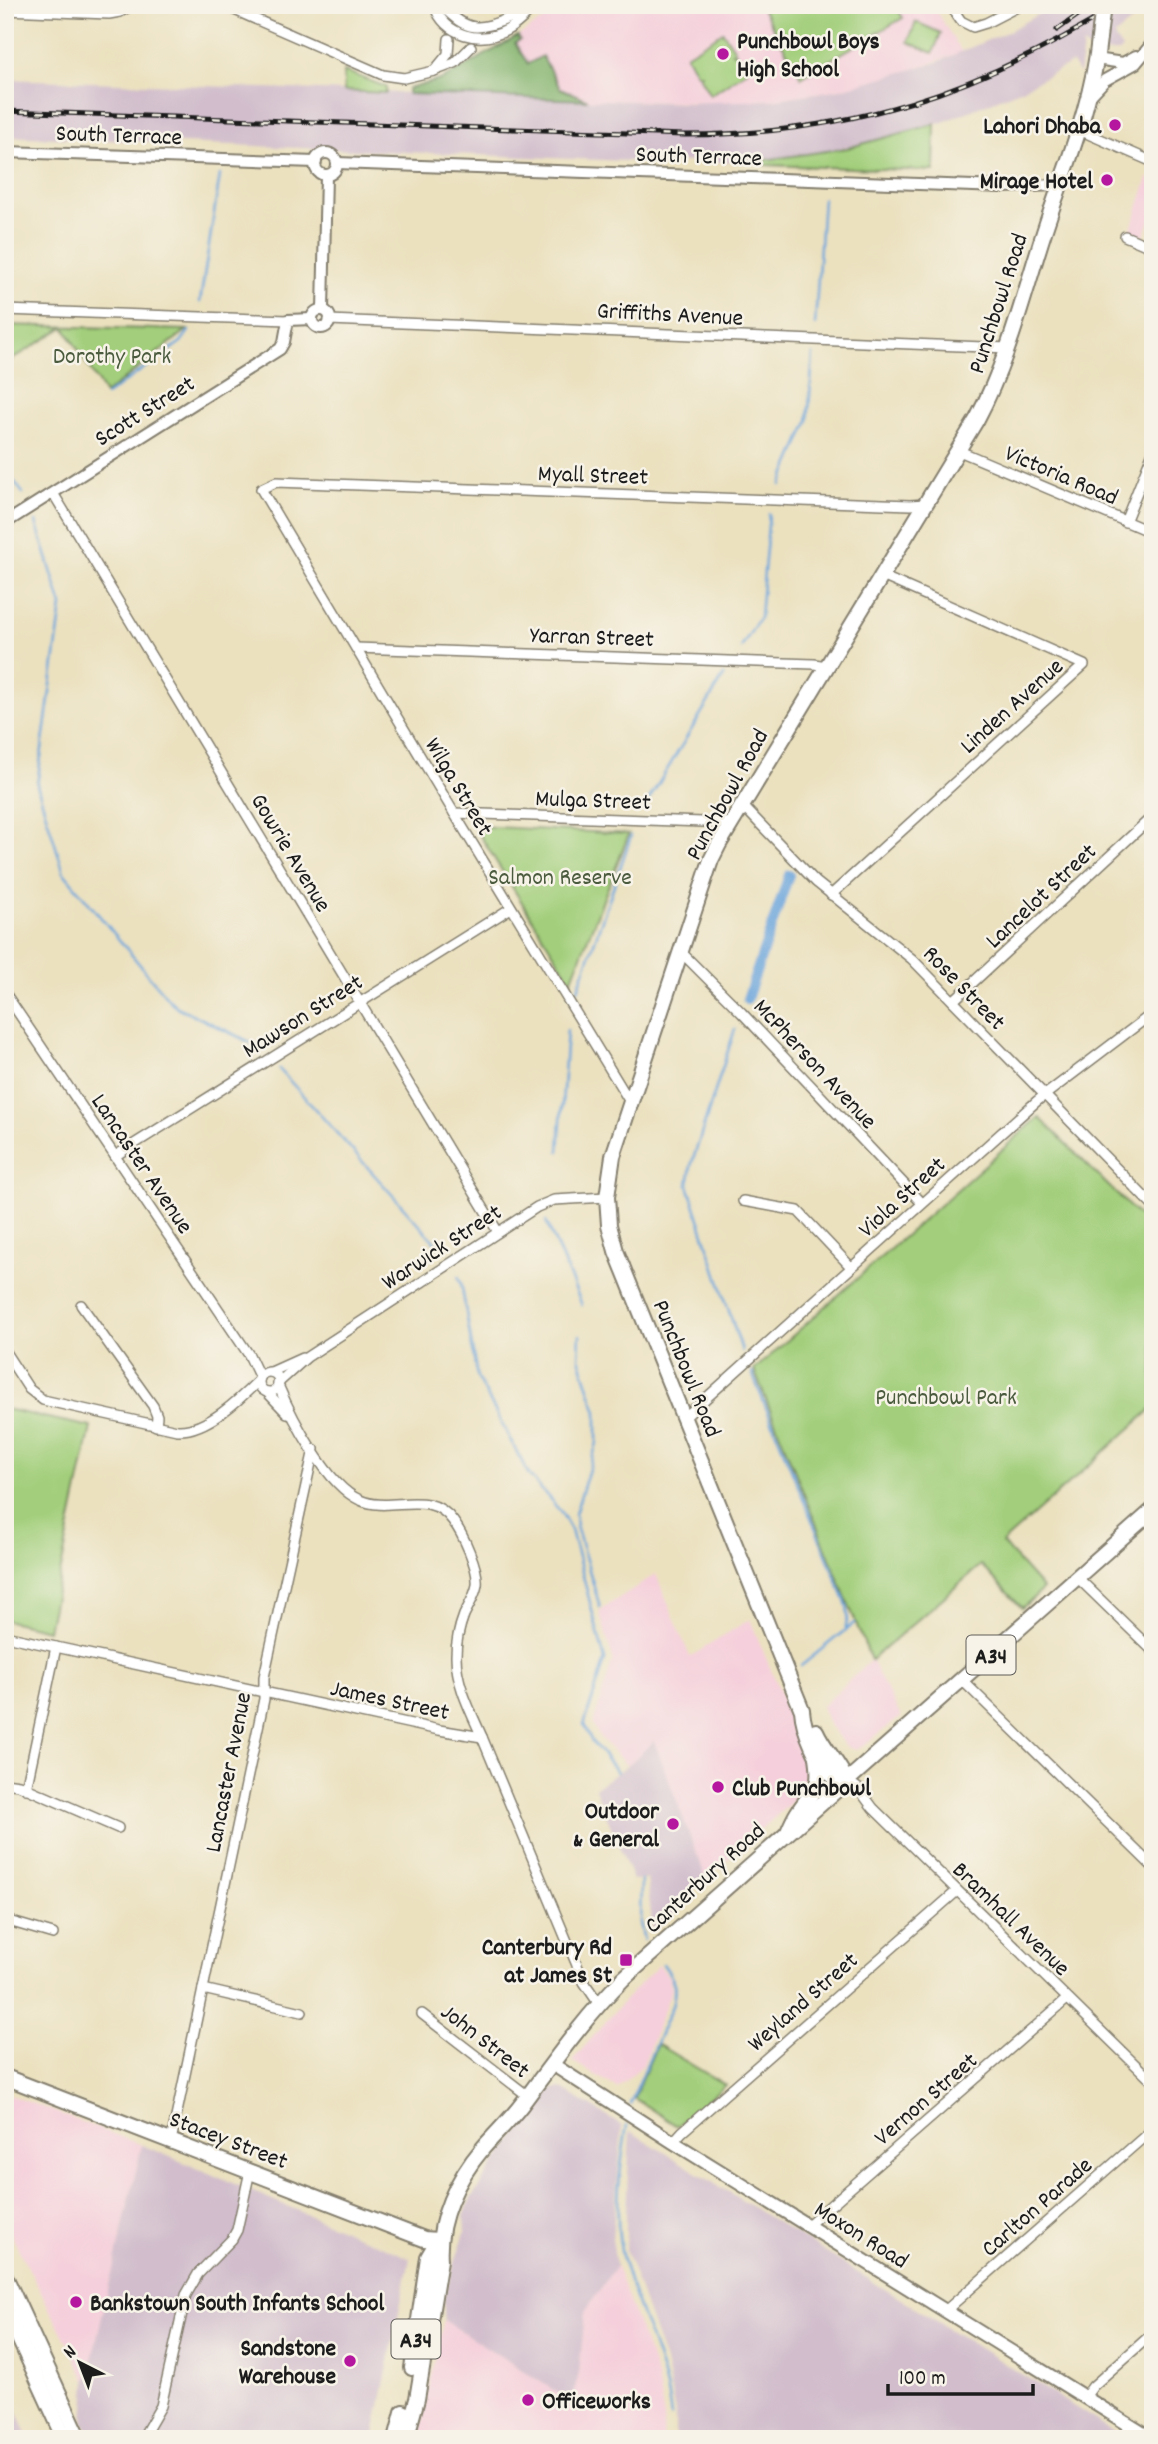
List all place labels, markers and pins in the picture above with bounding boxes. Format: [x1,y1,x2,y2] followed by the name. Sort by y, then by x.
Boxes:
[737,26,880,88] place label: Punchbowl Boys High School
[715,46,731,62] marker: Punchbowl Boys High School
[983,111,1102,145] place label: Lahori Dhaba
[1107,117,1123,133] marker: Lahori Dhaba
[980,166,1093,200] place label: Mirage Hotel
[1099,172,1115,188] marker: Mirage Hotel
[732,1773,871,1807] place label: Club Punchbowl
[710,1779,726,1795] marker: Club Punchbowl
[573,1796,660,1858] place label: Outdoor & General
[665,1816,681,1832] marker: Outdoor & General
[482,1932,612,1994] place label: Canterbury Rd at James St
[618,1952,634,1968] marker: Canterbury Rd at James St
[90,2288,385,2322] place label: Bankstown South Infants School
[68,2294,84,2310] marker: Bankstown South Infants School
[239,2333,336,2395] place label: Sandstone Warehouse
[342,2353,358,2369] marker: Sandstone Warehouse
[542,2386,651,2420] place label: Officeworks
[520,2392,536,2408] marker: Officeworks

